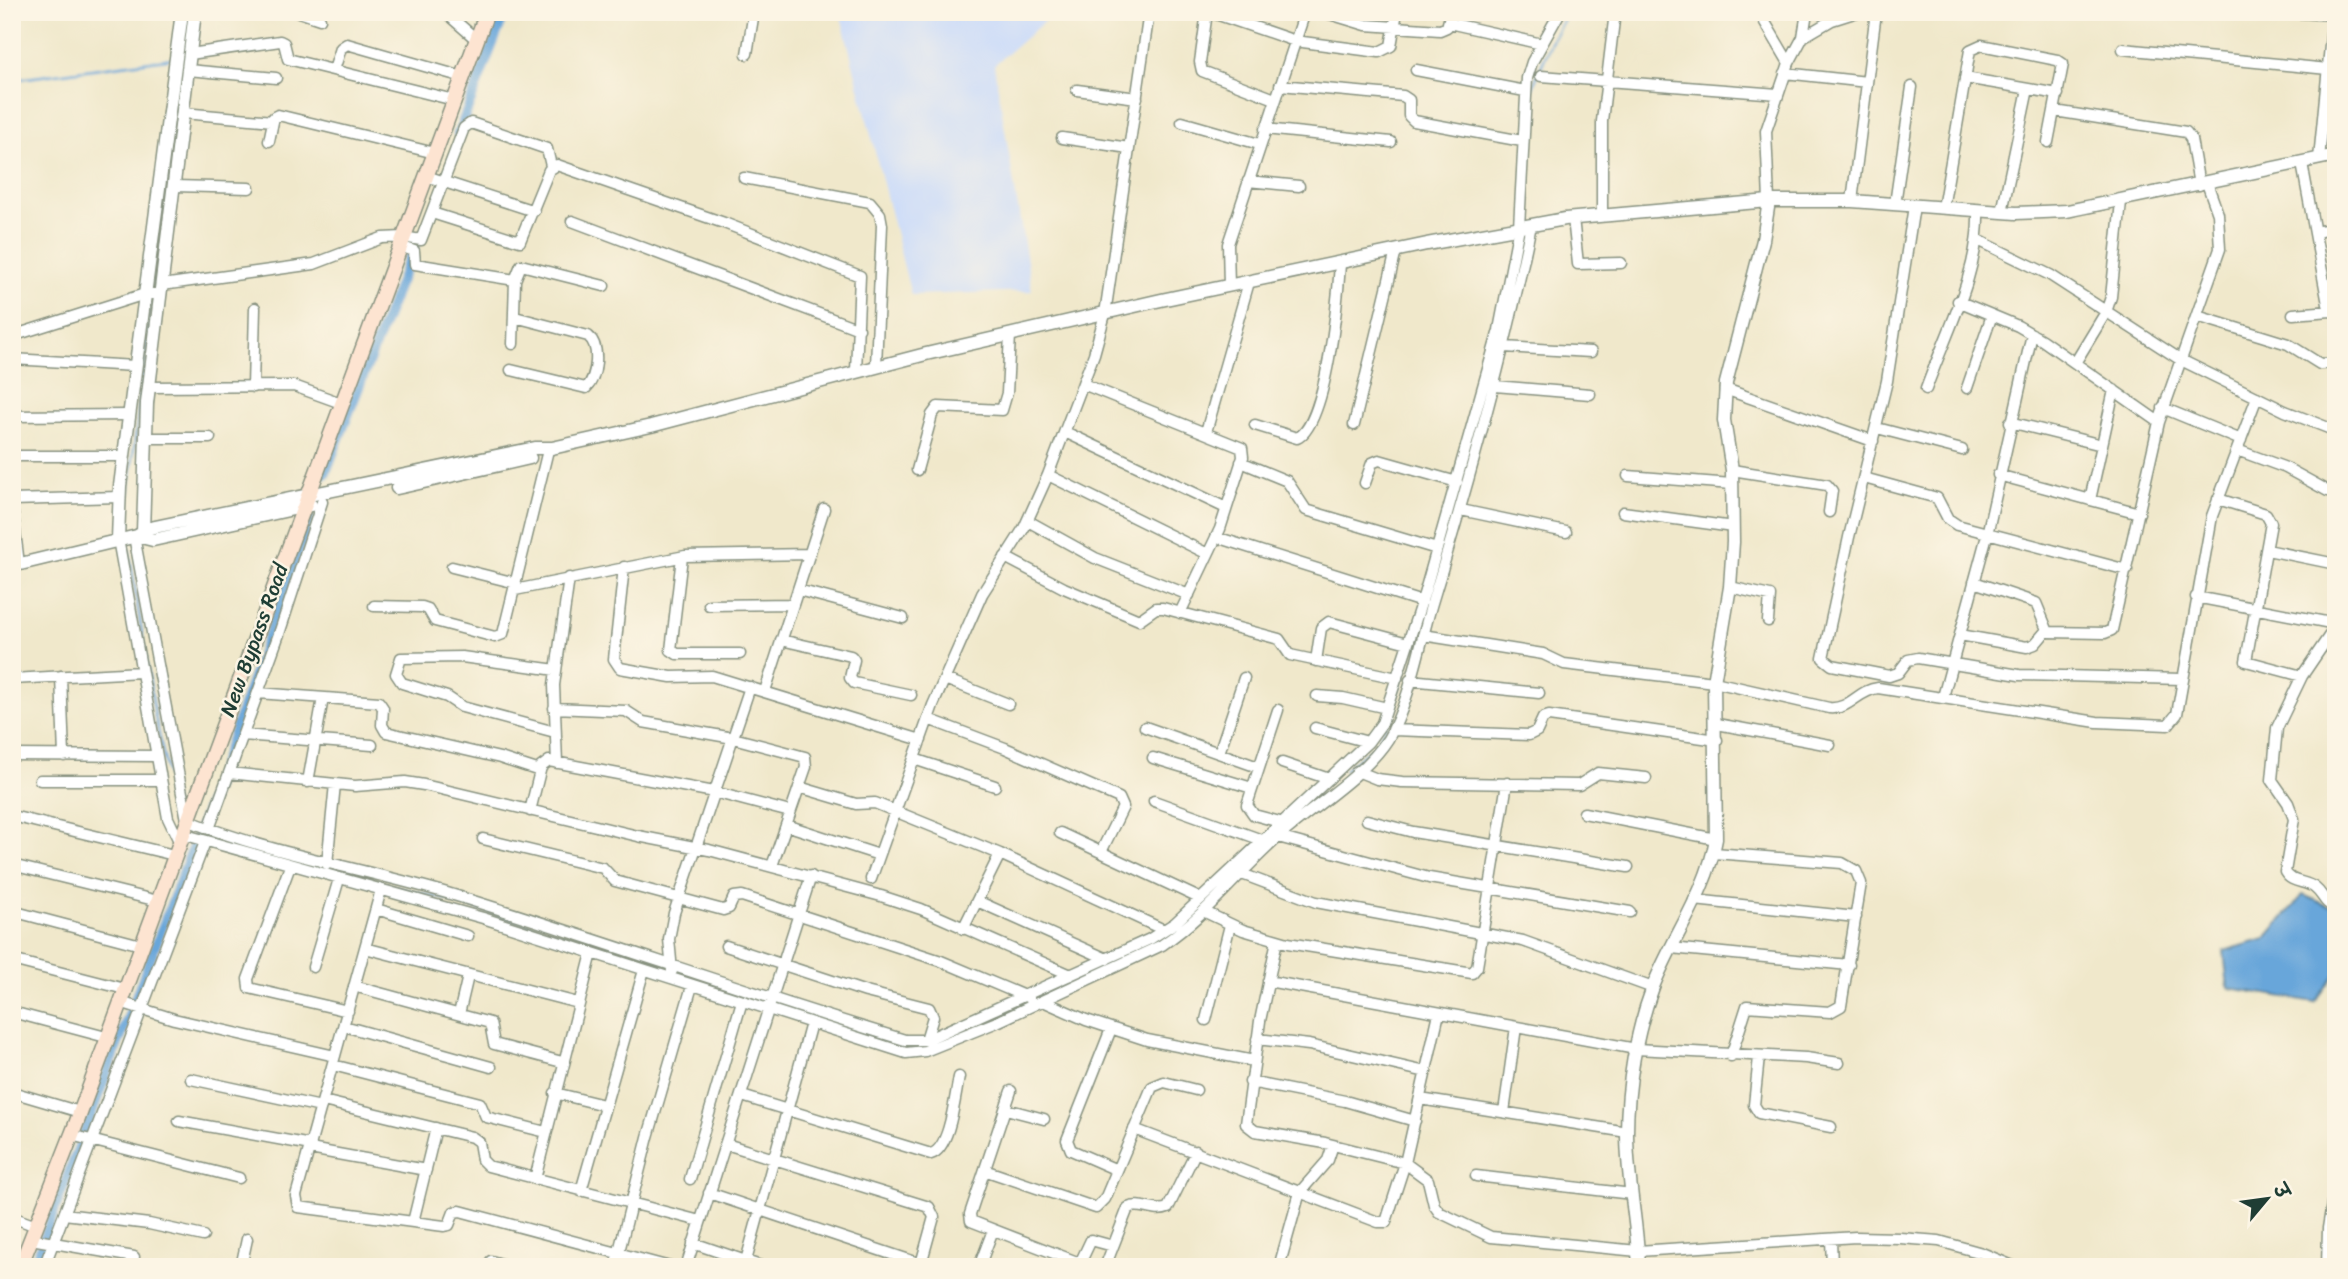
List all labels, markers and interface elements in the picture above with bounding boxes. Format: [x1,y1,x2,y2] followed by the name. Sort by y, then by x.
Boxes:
[209,556,300,722] street label: New Bypass Road
[2232,1164,2302,1234] north arrow
[2263,1176,2300,1207] text: उ

